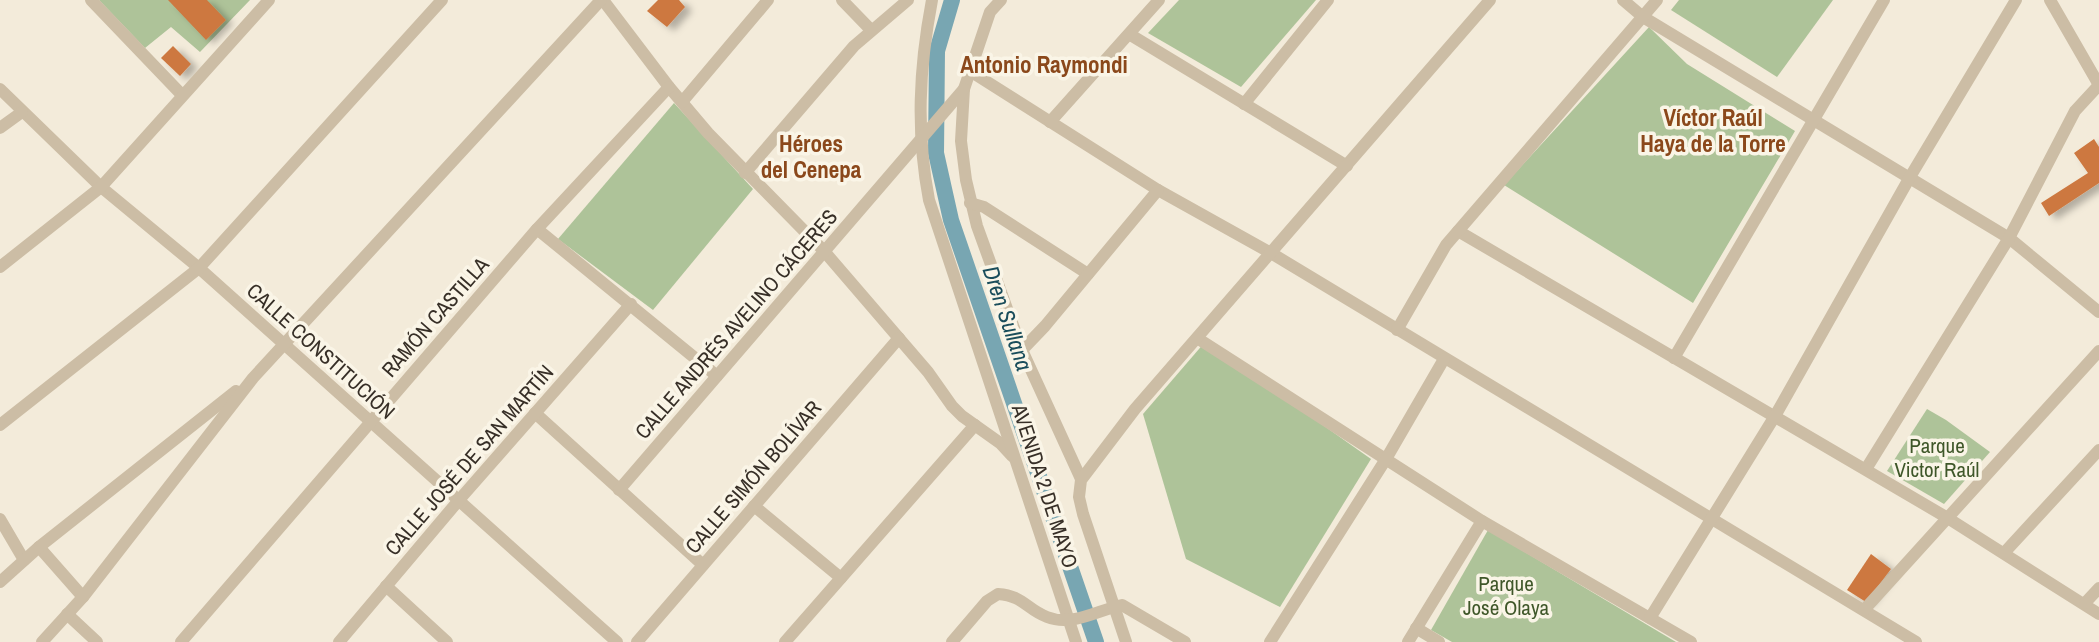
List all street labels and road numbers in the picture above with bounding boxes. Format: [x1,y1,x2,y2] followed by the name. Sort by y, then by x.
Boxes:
[628,203,844,445] street label: CALLE ANDRÉS AVELINO CÁCERES
[375,250,496,383] street label: RAMÓN CASTILLA
[241,277,401,425] street label: CALLE CONSTITUCIÓN
[378,359,560,561] street label: CALLE JOSÉ DE SAN MARTÍN
[678,394,828,560] street label: CALLE SIMÓN BOLÍVAR
[1005,399,1085,572] street label: AVENIDA 2 DE MAYO

